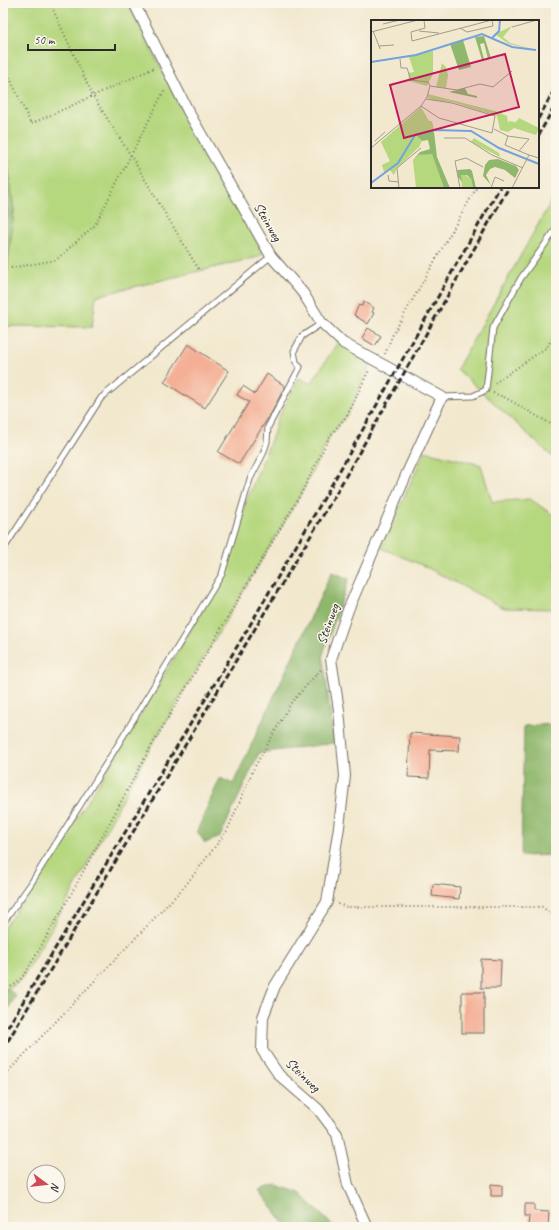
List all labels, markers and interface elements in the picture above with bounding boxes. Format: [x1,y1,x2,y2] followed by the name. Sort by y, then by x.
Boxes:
[371,20,539,188] inset map
[28,26,115,52] scale bar
[34,32,56,48] text: 50 m
[250,200,286,245] street label: Steinweg
[313,600,344,647] street label: Steinweg
[282,1054,325,1096] street label: Steinweg
[26,1164,66,1204] north arrow
[47,1181,63,1194] text: N

